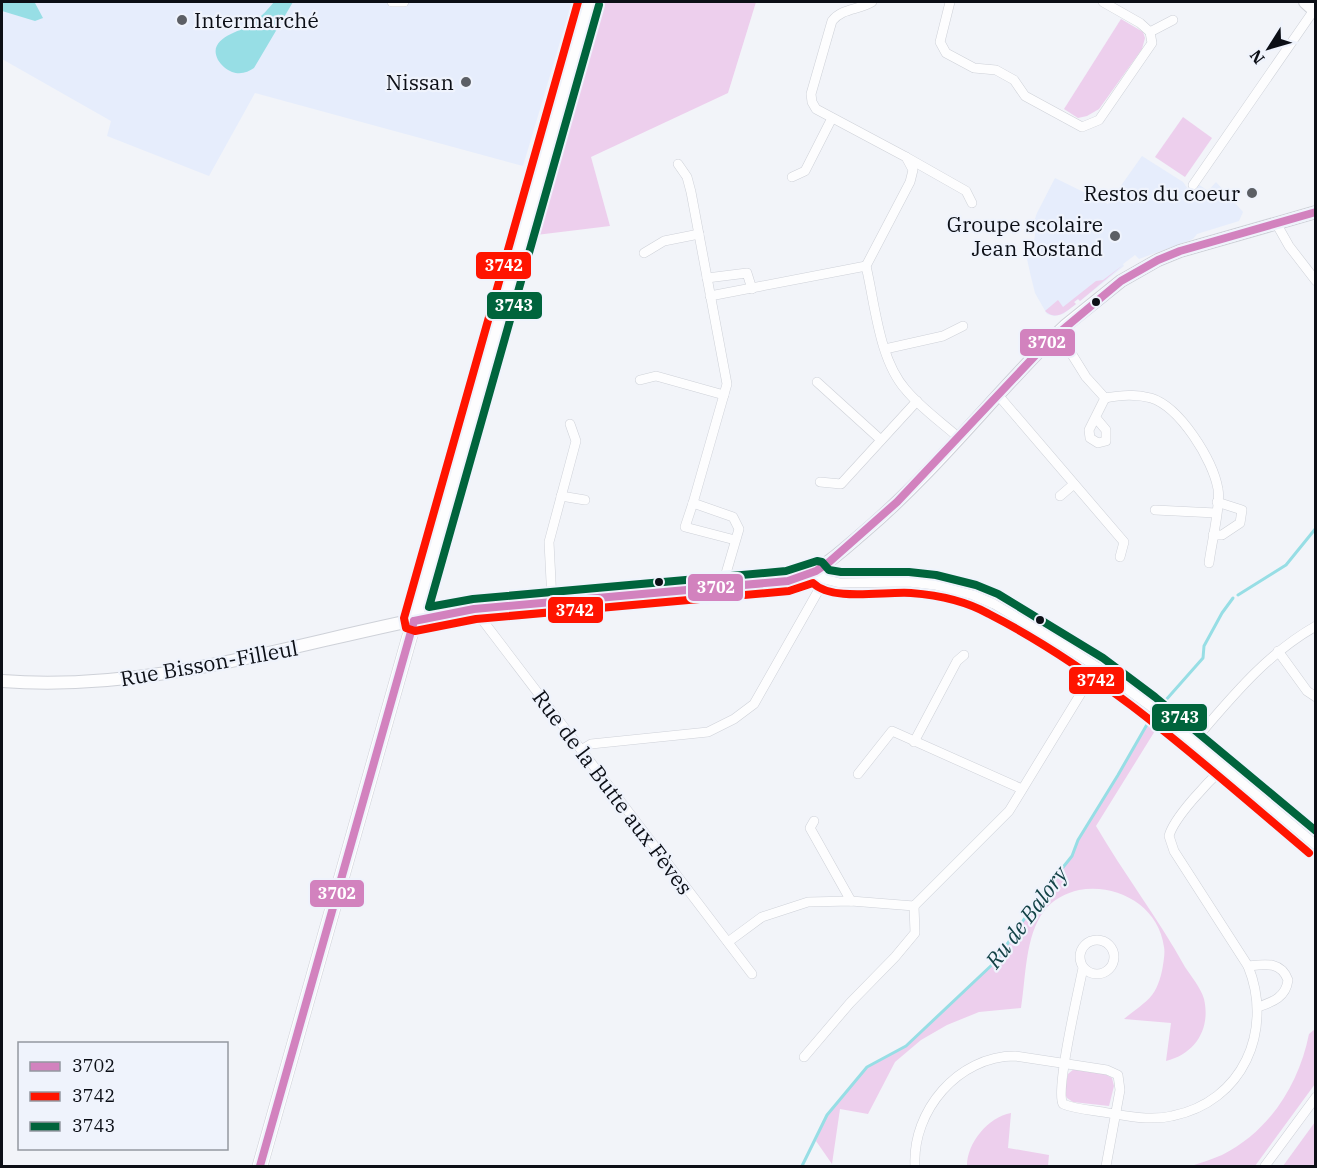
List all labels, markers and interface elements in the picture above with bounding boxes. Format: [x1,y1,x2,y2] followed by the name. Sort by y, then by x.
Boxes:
[194,6,319,34] place label: Intermarché
[175,13,189,27] marker: Intermarché
[1239,18,1299,78] north arrow
[1245,46,1269,68] text: N
[386,68,454,96] place label: Nissan
[459,75,473,89] marker: Nissan
[1084,179,1241,207] place label: Restos du coeur
[1245,186,1259,200] marker: Restos du coeur
[947,210,1103,262] place label: Groupe scolaire Jean Rostand
[1108,229,1122,243] marker: Groupe scolaire Jean Rostand
[475,251,532,280] line badge: 3742
[485,255,523,275] text: 3742
[486,291,543,320] line badge: 3743
[495,295,533,315] text: 3743
[1090,296,1102,308] unlabelled marker
[1019,328,1076,357] line badge: 3702
[1028,332,1066,352] text: 3702
[687,573,744,602] line badge: 3702
[653,576,665,588] unlabelled marker
[697,577,735,597] text: 3702
[547,596,604,624] line badge: 3742
[556,600,594,620] text: 3742
[1034,614,1046,626] unlabelled marker
[118,634,300,692] street label: Rue Bisson-Filleul
[1068,666,1125,695] line badge: 3742
[1077,670,1115,690] text: 3742
[527,684,699,900] street label: Rue de la Butte aux Fèves
[1151,703,1208,732] line badge: 3743
[1161,707,1199,727] text: 3743
[978,859,1075,974] water label: Ru de Balory
[309,879,365,908] line badge: 3702
[318,883,356,903] text: 3702
[18,1042,228,1150] legend
[72,1054,115,1077] text: 3702
[72,1084,115,1107] text: 3742
[72,1114,115,1137] text: 3743

